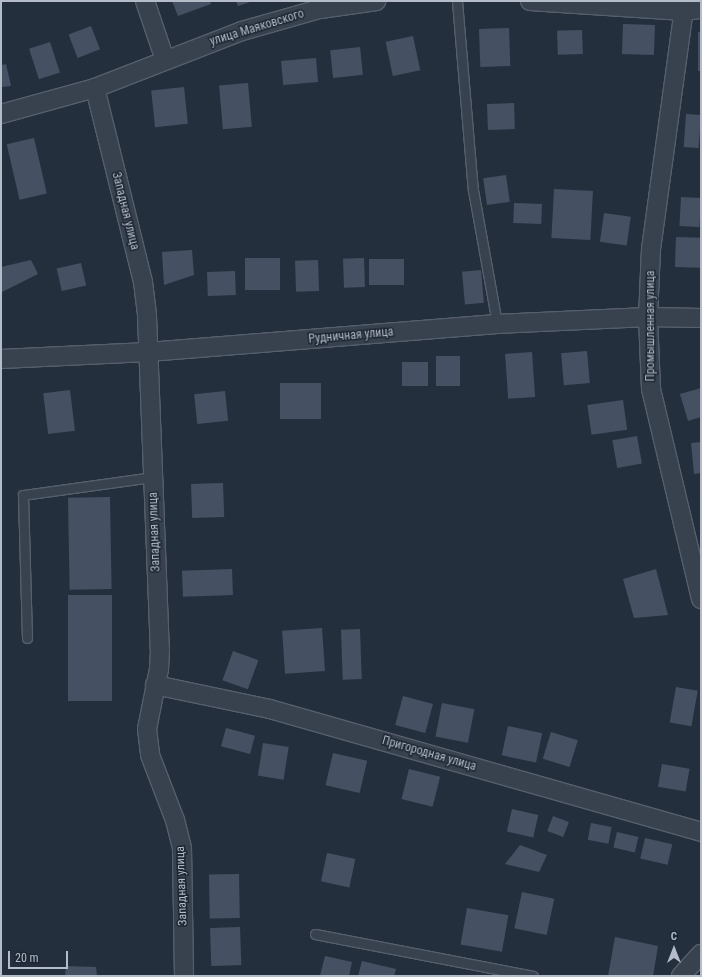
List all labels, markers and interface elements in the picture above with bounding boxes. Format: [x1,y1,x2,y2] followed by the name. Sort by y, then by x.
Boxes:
[208,7,306,49] street label: улица Маяковского
[108,171,142,251] street label: Западная улица
[644,270,658,382] street label: Промышленная улица
[308,325,394,347] street label: Рудничная улица
[146,492,164,572] street label: Западная улица
[380,734,478,774] street label: Пригородная улица
[173,846,191,926] street label: Западная улица
[654,929,694,969] north arrow
[671,930,677,943] text: С
[10,943,70,969] scale bar
[15,951,39,965] text: 20 m

